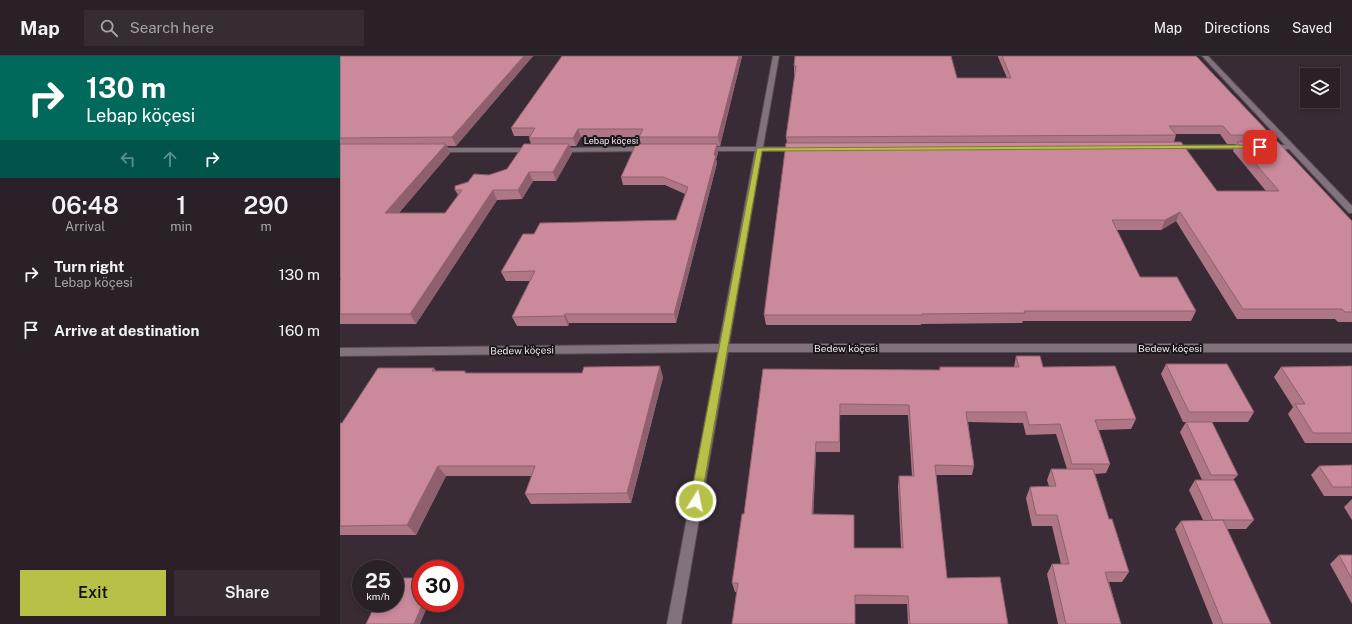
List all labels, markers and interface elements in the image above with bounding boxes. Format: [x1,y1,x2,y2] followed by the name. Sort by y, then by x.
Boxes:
[84,10,364,46] search box
[20,17,60,39] text: Map
[98,17,120,39] icon: search
[130,19,214,36] text: Search here
[1154,20,1182,36] text: Map
[1204,20,1270,36] text: Directions
[1292,20,1332,36] text: Saved
[1300,68,1340,108] map controls
[1300,68,1340,108] button: layers
[86,71,166,104] text: 130 m
[20,72,72,124] icon: right
[86,105,195,126] text: Lebap köçesi
[1243,130,1277,164] pin
[584,135,638,146] street label: Lebap köçesi
[1249,136,1271,158] icon: arrive
[117,148,139,170] icon: left
[159,148,181,170] icon: ahead
[201,148,223,170] icon: right
[51,191,119,219] text: 06:48
[176,191,186,219] text: 1
[243,191,289,219] text: 290
[65,219,105,234] text: Arrival
[170,219,192,234] text: min
[260,219,272,234] text: m
[54,258,124,275] text: Turn right
[20,263,42,285] icon: right
[279,266,320,283] text: 130 m
[54,275,133,290] text: Lebap köçesi
[20,319,42,341] icon: arrive
[54,322,199,339] text: Arrive at destination
[279,322,320,339] text: 160 m
[814,342,878,354] street label: Bedew köçesi
[1138,342,1202,354] street label: Bedew köçesi
[490,343,554,357] street label: Bedew köçesi
[675,480,717,522] position arrow
[412,560,464,612] speed limit sign: 30
[365,569,391,593] text: 25
[20,570,166,616] button: Exit
[174,570,320,616] button: Share
[366,590,390,602] text: km/h

